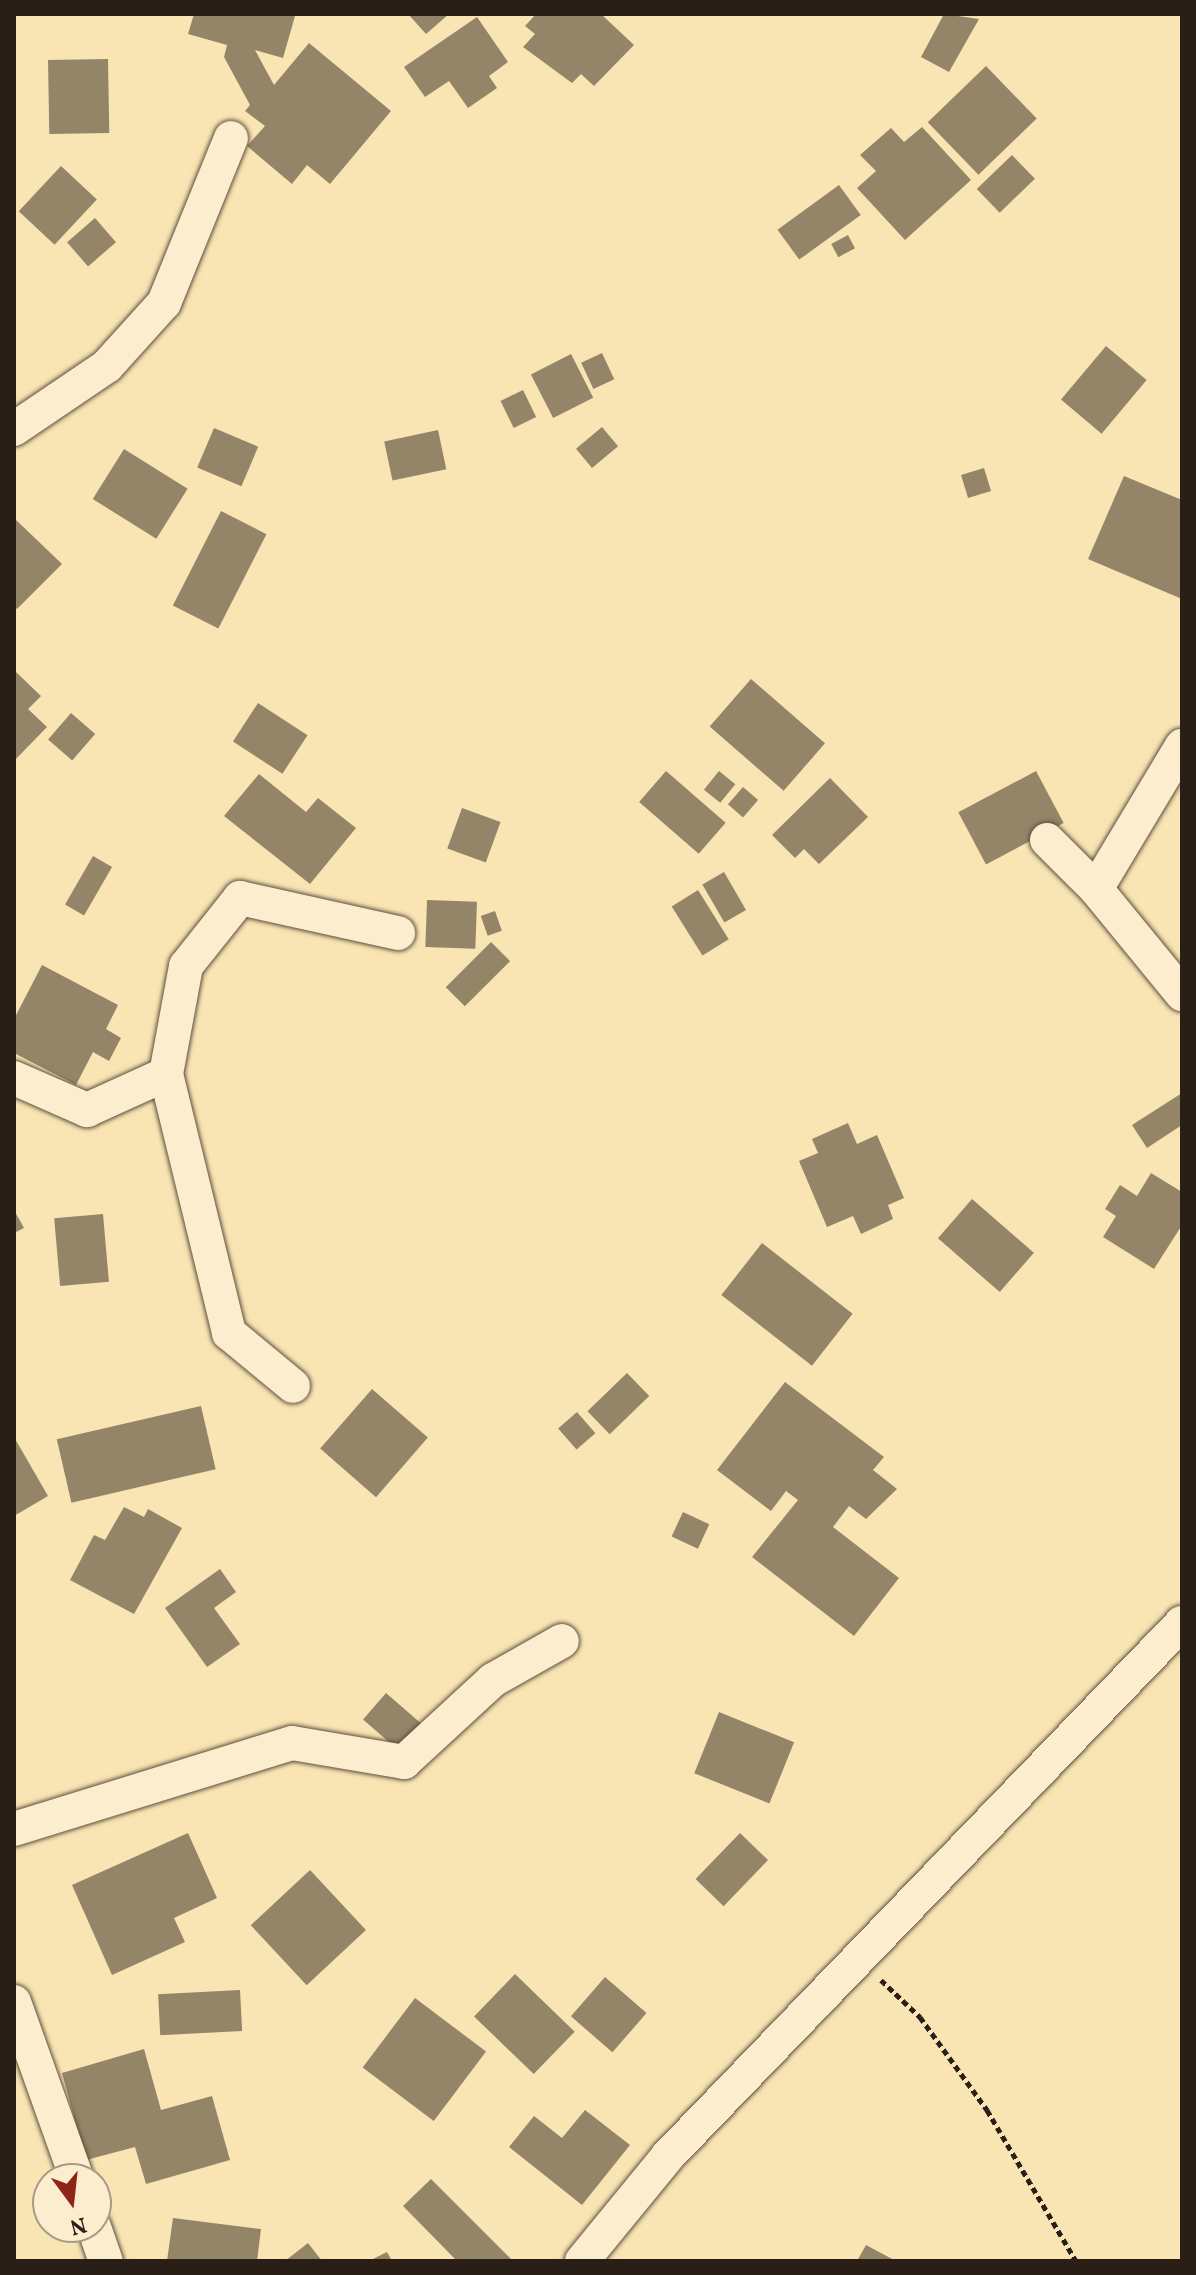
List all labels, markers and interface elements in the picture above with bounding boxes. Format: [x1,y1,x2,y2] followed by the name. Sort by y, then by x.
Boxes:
[32,2163,112,2243] north arrow
[66,2208,90,2242] text: N

